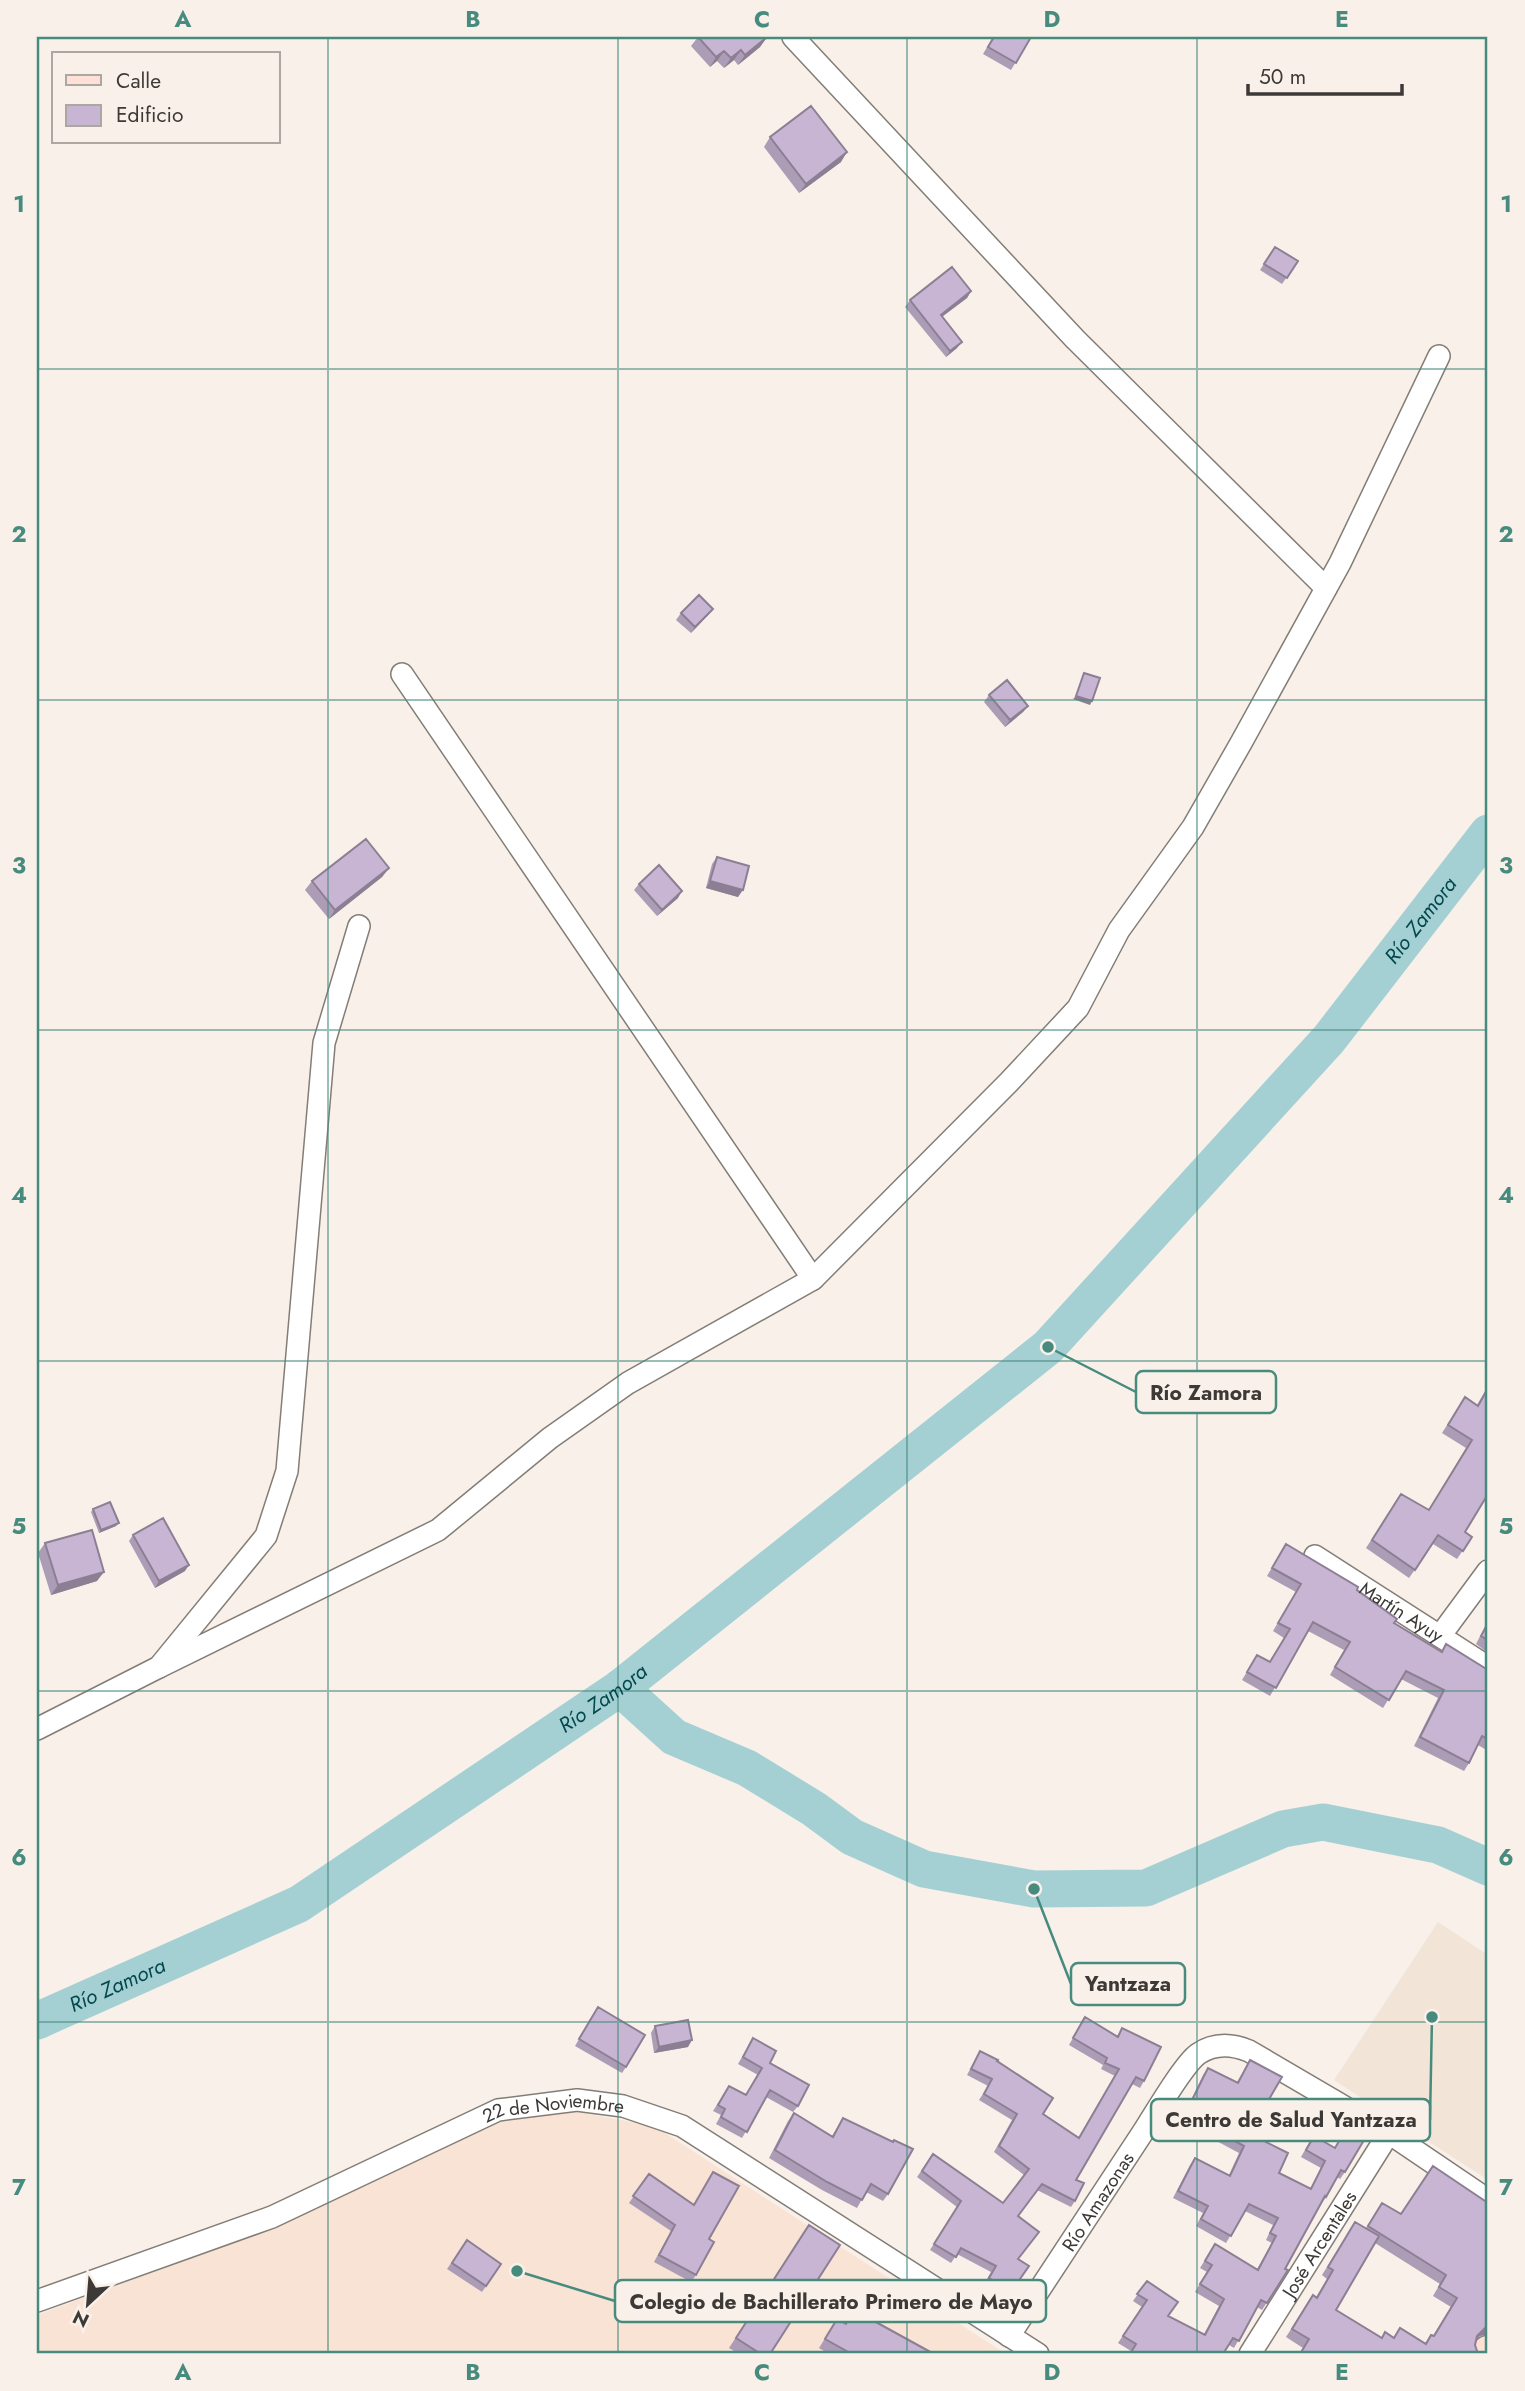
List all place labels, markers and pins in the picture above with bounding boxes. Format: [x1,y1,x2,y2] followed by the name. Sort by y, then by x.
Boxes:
[1136,1371,1276,1413] callout: Río Zamora
[1071,1963,1185,2005] callout: Yantzaza
[1151,2099,1430,2141] callout: Centro de Salud Yantzaza
[615,2280,1046,2322] callout: Colegio de Bachillerato Primero de Mayo

